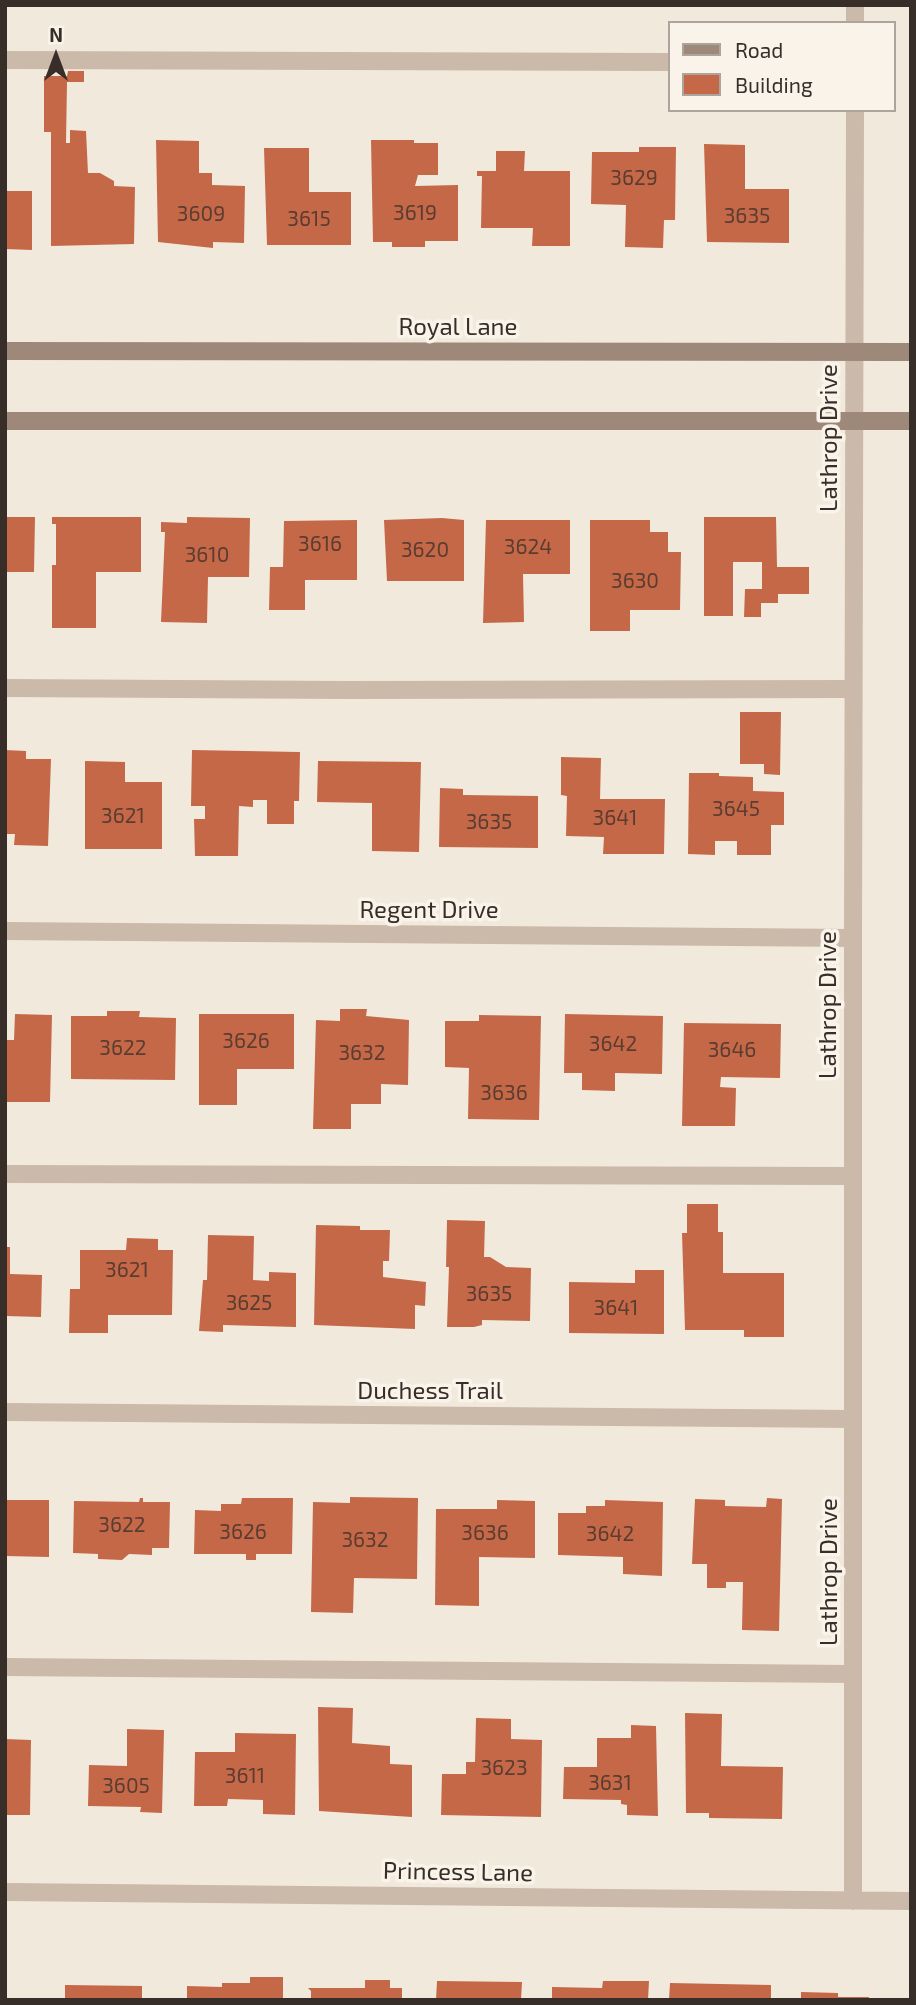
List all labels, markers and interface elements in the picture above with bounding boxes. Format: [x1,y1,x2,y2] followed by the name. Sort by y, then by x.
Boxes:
[21,21,91,91] north arrow
[668,21,895,112] legend
[49,23,63,46] text: N
[735,37,783,62] text: Road
[735,72,813,97] text: Building
[610,165,658,191] house number: 3629
[393,200,437,226] house number: 3619
[177,201,225,227] house number: 3609
[724,203,770,229] house number: 3635
[287,206,331,232] house number: 3615
[399,313,517,341] street label: Royal Lane
[815,364,843,512] street label: Lathrop Drive
[298,531,342,557] house number: 3616
[504,534,552,560] house number: 3624
[401,537,449,563] house number: 3620
[185,542,229,568] house number: 3610
[611,568,659,594] house number: 3630
[712,796,760,822] house number: 3645
[101,803,145,829] house number: 3621
[593,805,637,831] house number: 3641
[466,809,512,835] house number: 3635
[359,896,499,924] street label: Regent Drive
[814,931,842,1079] street label: Lathrop Drive
[222,1028,270,1054] house number: 3626
[589,1031,637,1057] house number: 3642
[99,1035,147,1061] house number: 3622
[708,1037,756,1063] house number: 3646
[338,1040,386,1066] house number: 3632
[480,1080,528,1106] house number: 3636
[105,1257,149,1283] house number: 3621
[466,1281,512,1307] house number: 3635
[226,1290,272,1316] house number: 3625
[594,1295,638,1321] house number: 3641
[357,1377,503,1405] street label: Duchess Trail
[815,1498,843,1646] street label: Lathrop Drive
[98,1512,146,1538] house number: 3622
[219,1519,267,1545] house number: 3626
[461,1520,509,1546] house number: 3636
[586,1521,634,1547] house number: 3642
[341,1527,389,1553] house number: 3632
[480,1755,528,1781] house number: 3623
[225,1763,265,1789] house number: 3611
[588,1770,632,1796] house number: 3631
[102,1773,150,1799] house number: 3605
[383,1856,533,1888] street label: Princess Lane

